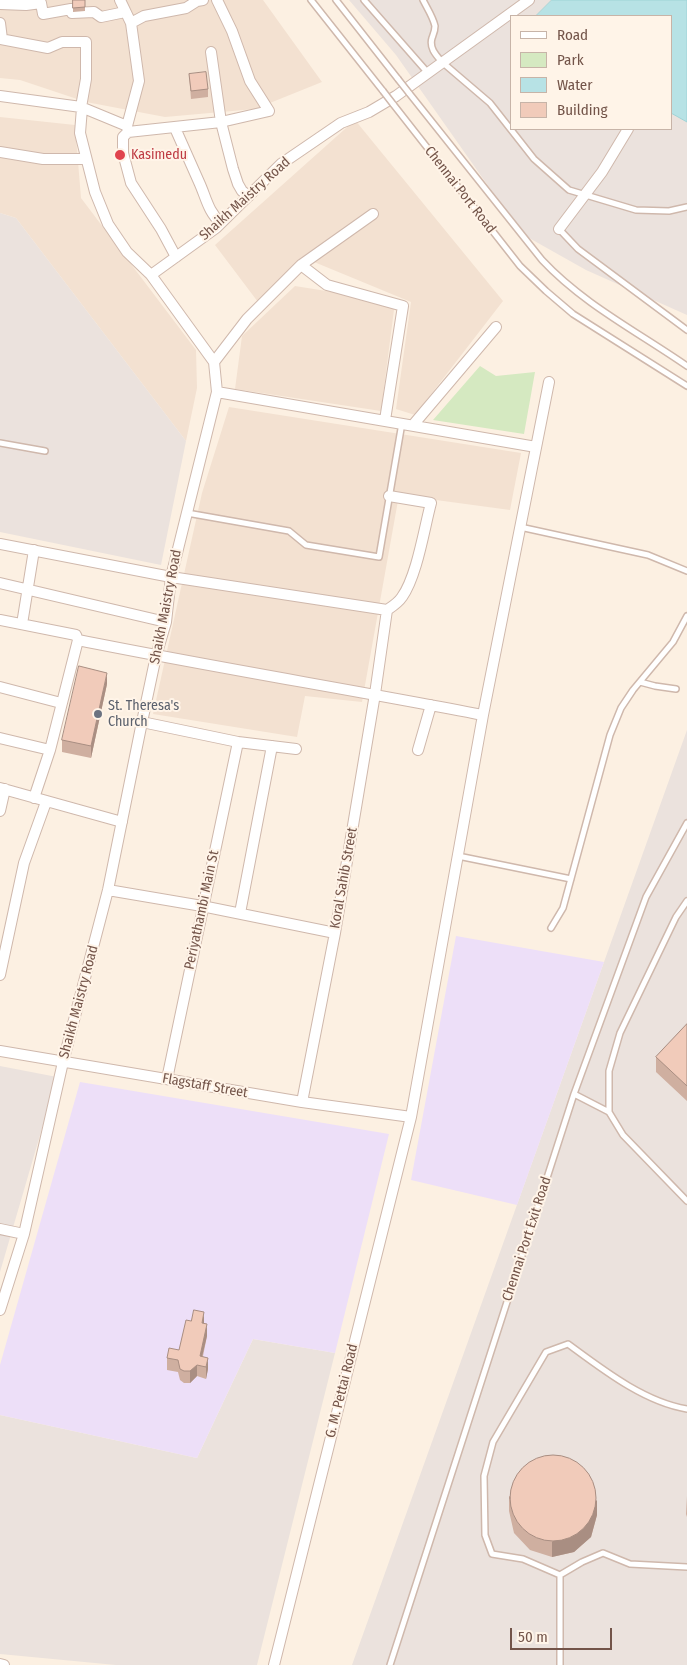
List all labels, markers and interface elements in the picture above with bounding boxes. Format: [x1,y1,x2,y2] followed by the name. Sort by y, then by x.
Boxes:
[510,15,672,130] legend
[557,26,588,44] text: Road
[557,51,584,69] text: Park
[557,76,592,94] text: Water
[557,101,608,119] text: Building
[421,143,499,237] street label: Chennai Port Road
[131,147,187,163] place label: Kasimedu
[113,148,127,162] marker: Kasimedu
[196,154,294,244] street label: Shaikh Maistry Road
[147,548,185,666] street label: Shaikh Maistry Road
[108,698,179,730] place label: St. Theresa's Church
[92,708,104,720] marker: St. Theresa's Church
[327,826,361,930] street label: Koral Sahib Street
[181,849,223,971] street label: Periyathambi Main St
[56,944,102,1060] street label: Shaikh Maistry Road
[161,1070,249,1102] street label: Flagstaff Street
[499,1175,555,1303] street label: Chennai Port Exit Road
[322,1342,362,1440] street label: G. M. Pettai Road
[512,1618,614,1650] scale bar
[518,1628,548,1646] text: 50 m

